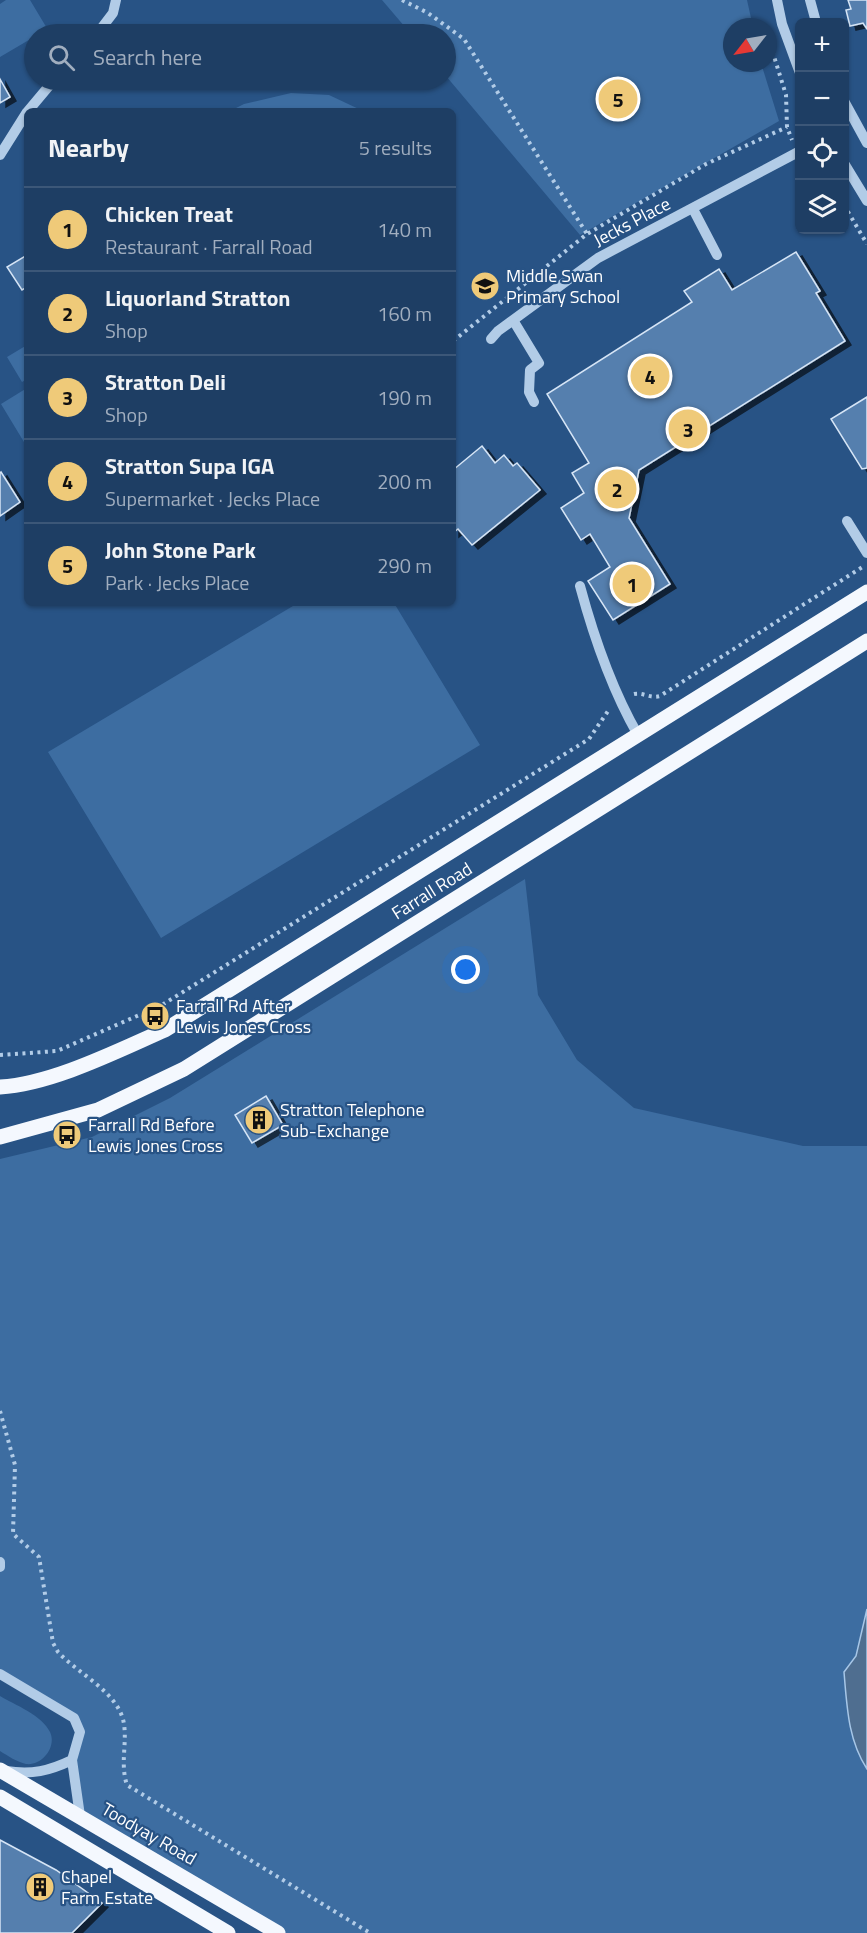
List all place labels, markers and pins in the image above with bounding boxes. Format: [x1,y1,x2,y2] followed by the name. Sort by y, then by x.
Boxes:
[598,76,638,122] pin: 5
[506,262,620,310] place label: Middle Swan Primary School
[469,270,501,302] school or university icon: Middle Swan Primary School
[630,354,670,398] pin: 4
[668,406,708,452] pin: 3
[598,466,636,512] pin: 2
[612,562,652,606] pin: 1
[176,992,311,1040] place label: Farrall Rd After Lewis Jones Cross
[139,1000,171,1032] bus stop icon: Farrall Rd After Lewis Jones Cross
[280,1096,425,1144] place label: Stratton Telephone Sub-Exchange
[243,1104,275,1136] building icon: Stratton Telephone Sub-Exchange
[88,1111,223,1159] place label: Farrall Rd Before Lewis Jones Cross
[51,1119,83,1151] bus stop icon: Farrall Rd Before Lewis Jones Cross
[61,1863,153,1911] place label: Chapel Farm Estate
[24,1871,56,1903] building icon: Chapel Farm Estate

